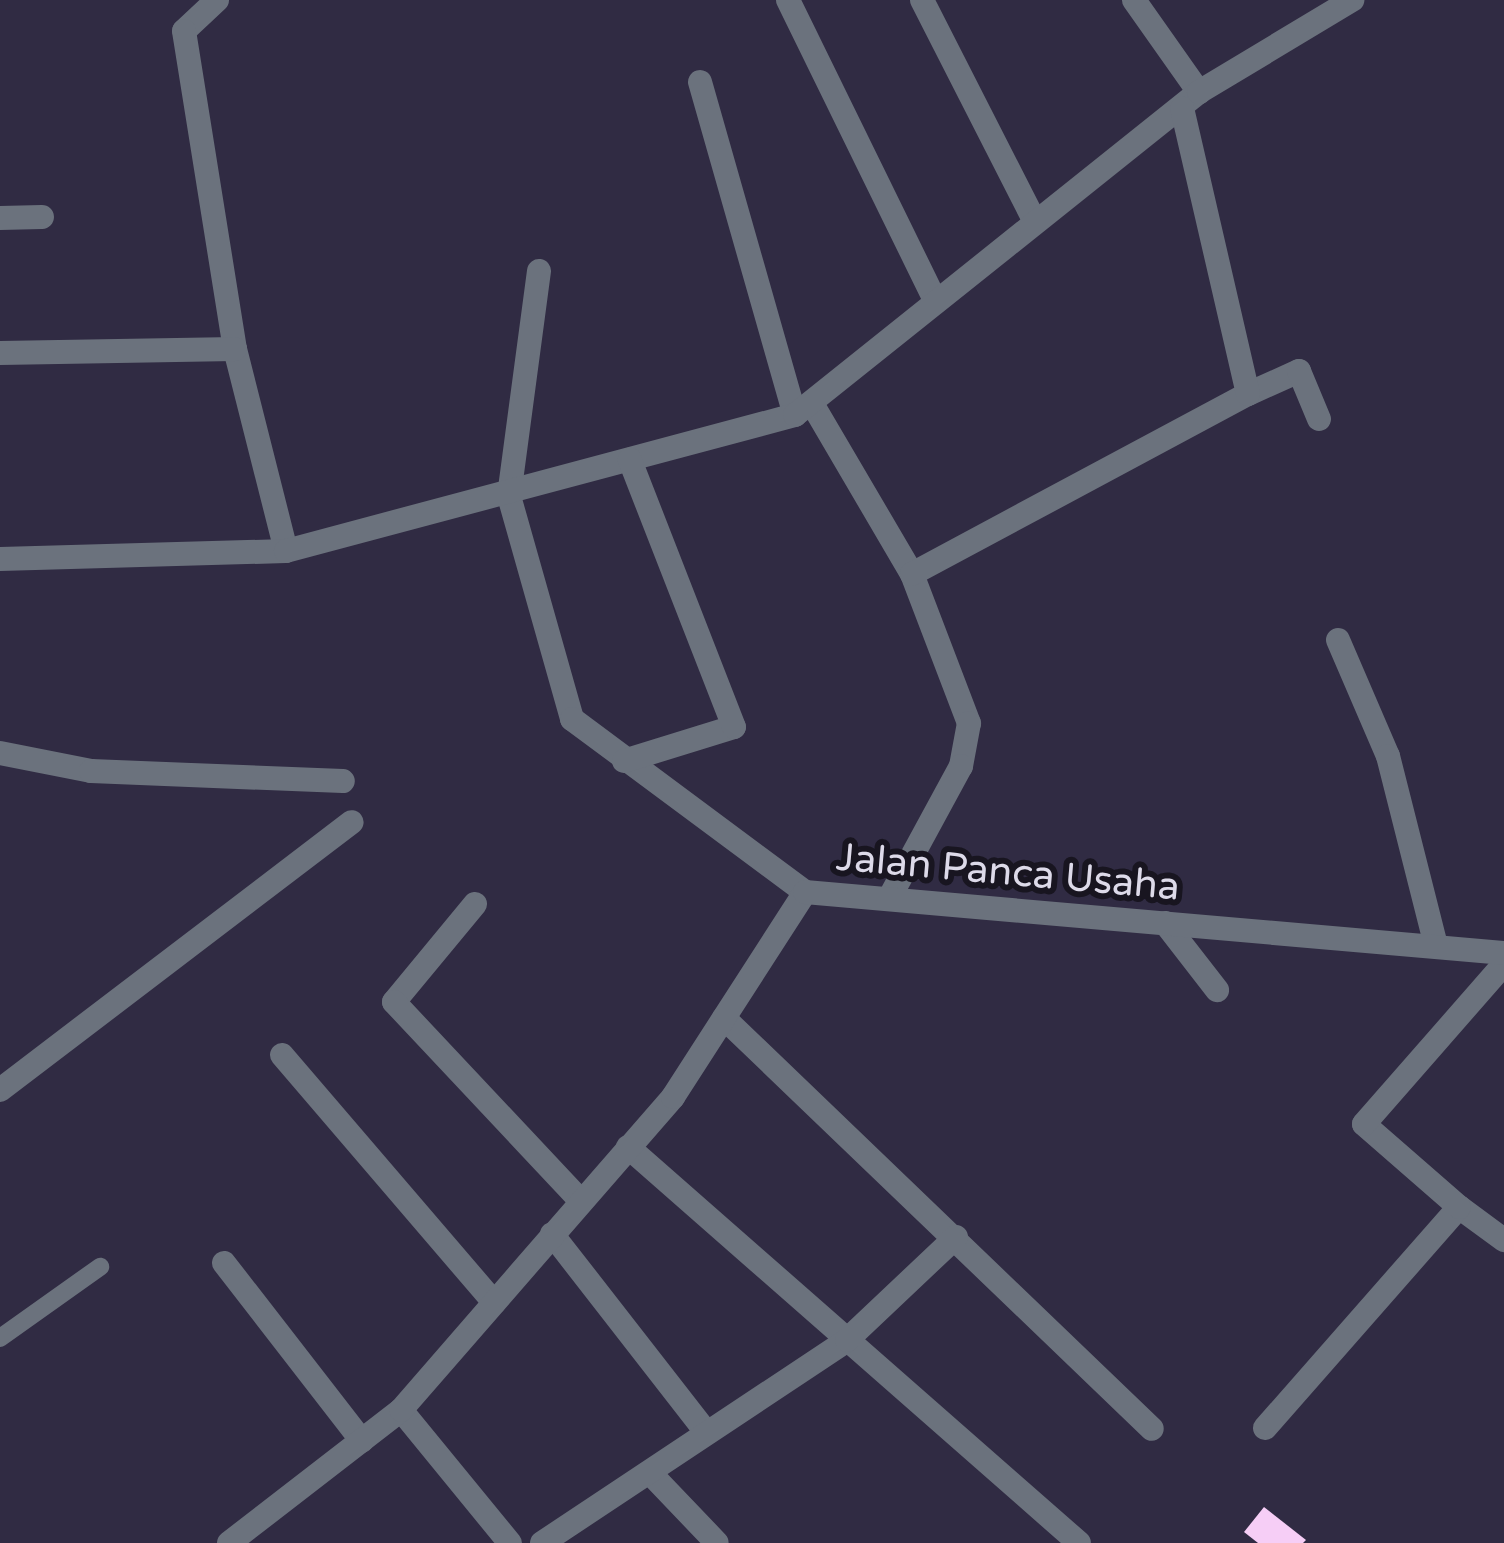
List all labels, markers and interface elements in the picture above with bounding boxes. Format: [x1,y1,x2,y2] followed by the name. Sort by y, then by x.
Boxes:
[834,835,1182,911] street label: Jalan Panca Usaha

